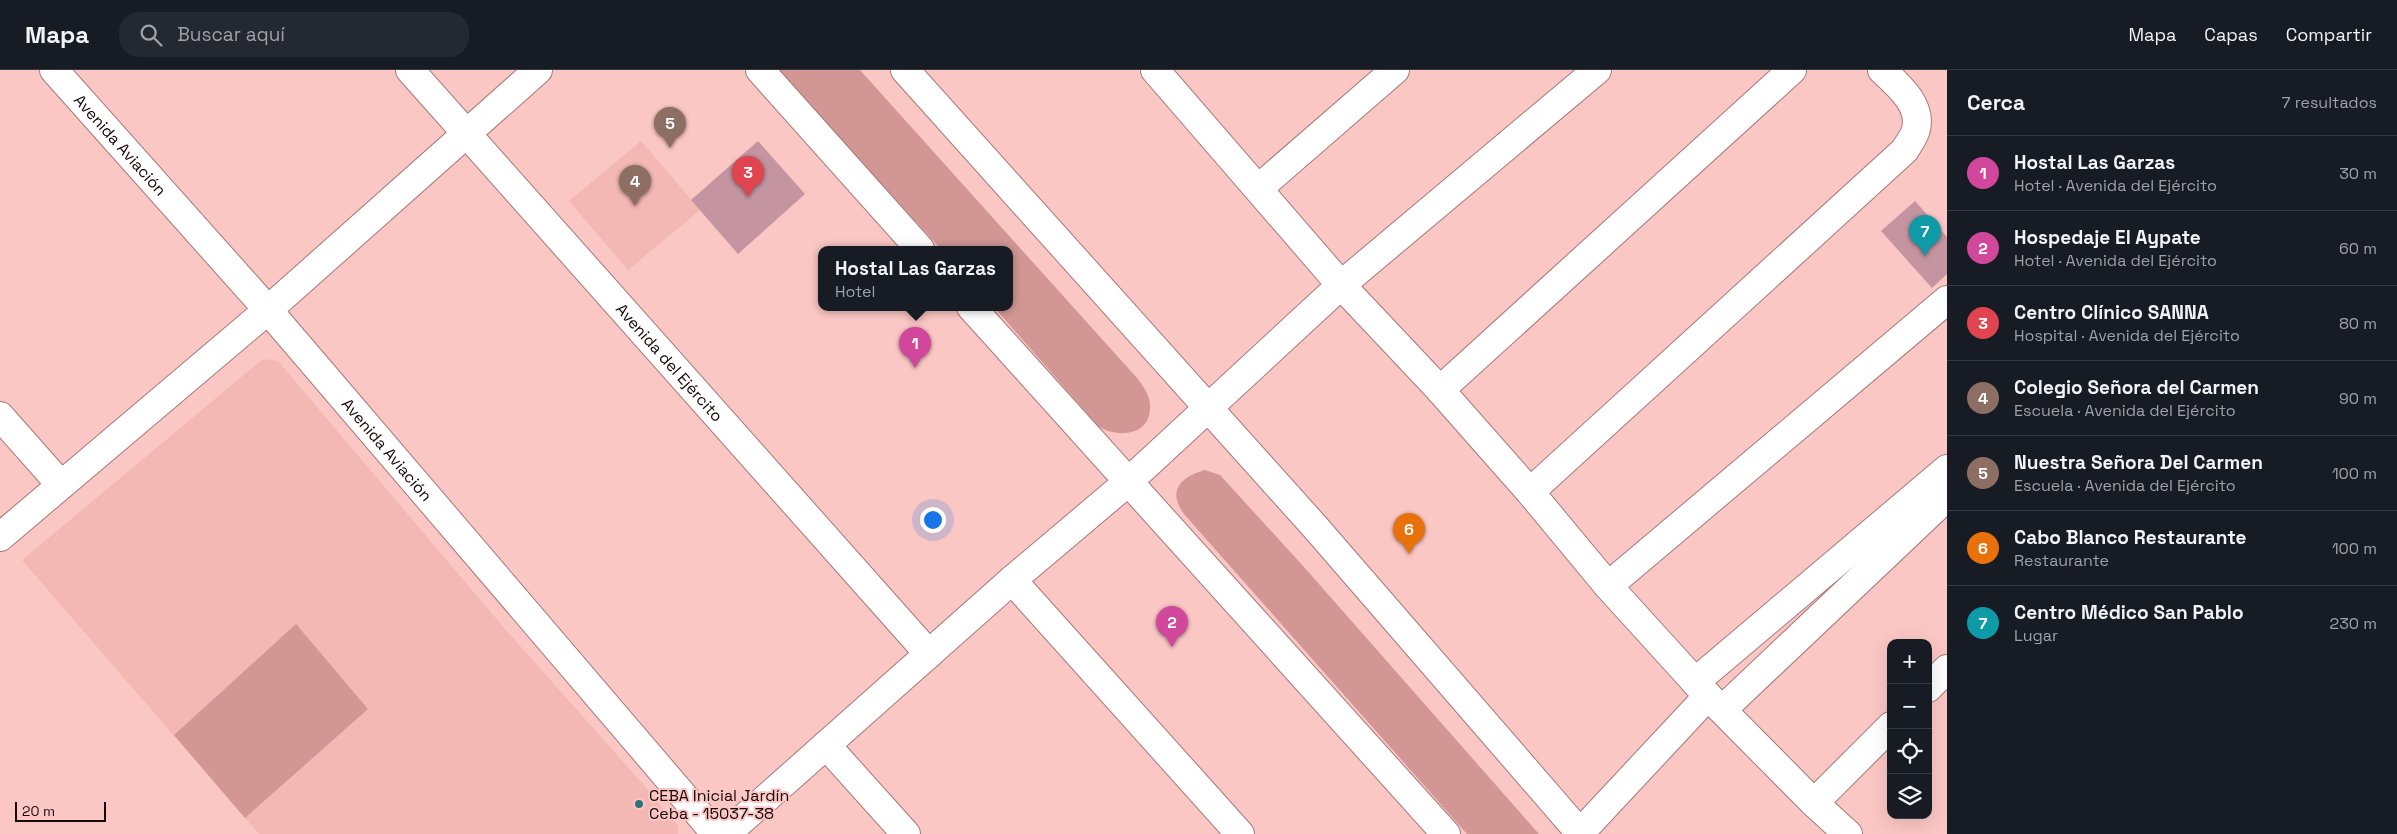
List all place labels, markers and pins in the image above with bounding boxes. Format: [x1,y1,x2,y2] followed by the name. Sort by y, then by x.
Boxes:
[654,107,686,148] pin: 5
[732,156,764,197] pin: 3
[619,165,651,206] pin: 4
[1909,215,1941,256] pin: 7
[899,327,931,368] pin: 1
[1393,513,1425,554] pin: 6
[1156,606,1188,647] pin: 2
[649,785,789,824] place label: CEBA Inicial Jardín Ceba - 15037-38
[633,798,645,810] marker: CEBA Inicial Jardín Ceba - 15037-38

